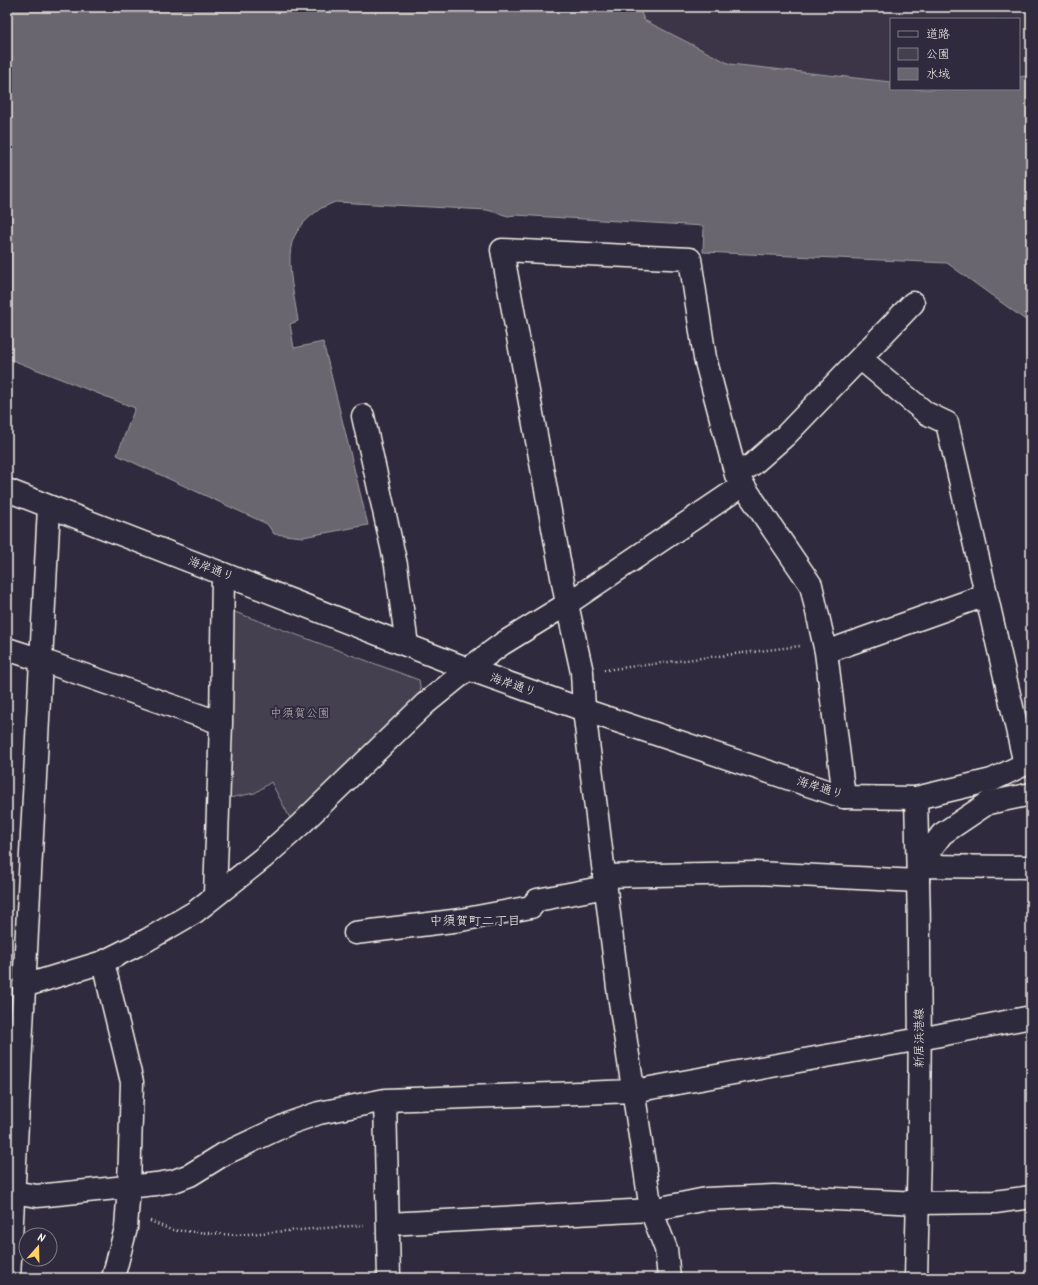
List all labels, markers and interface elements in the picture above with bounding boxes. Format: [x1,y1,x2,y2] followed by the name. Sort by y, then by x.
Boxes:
[890,18,1020,90] legend
[926,25,950,44] text: 道路
[926,45,950,64] text: 公園
[926,65,950,84] text: 水域
[185,552,237,586] street label: 海岸通り
[487,668,539,702] street label: 海岸通り
[270,704,330,723] park label: 中須賀公園
[794,772,846,804] street label: 海岸通り
[429,911,521,932] district label: 中須賀町二丁目
[910,1008,929,1068] street label: 新居浜港線
[18,1227,58,1267] north arrow
[35,1229,47,1248] text: N

